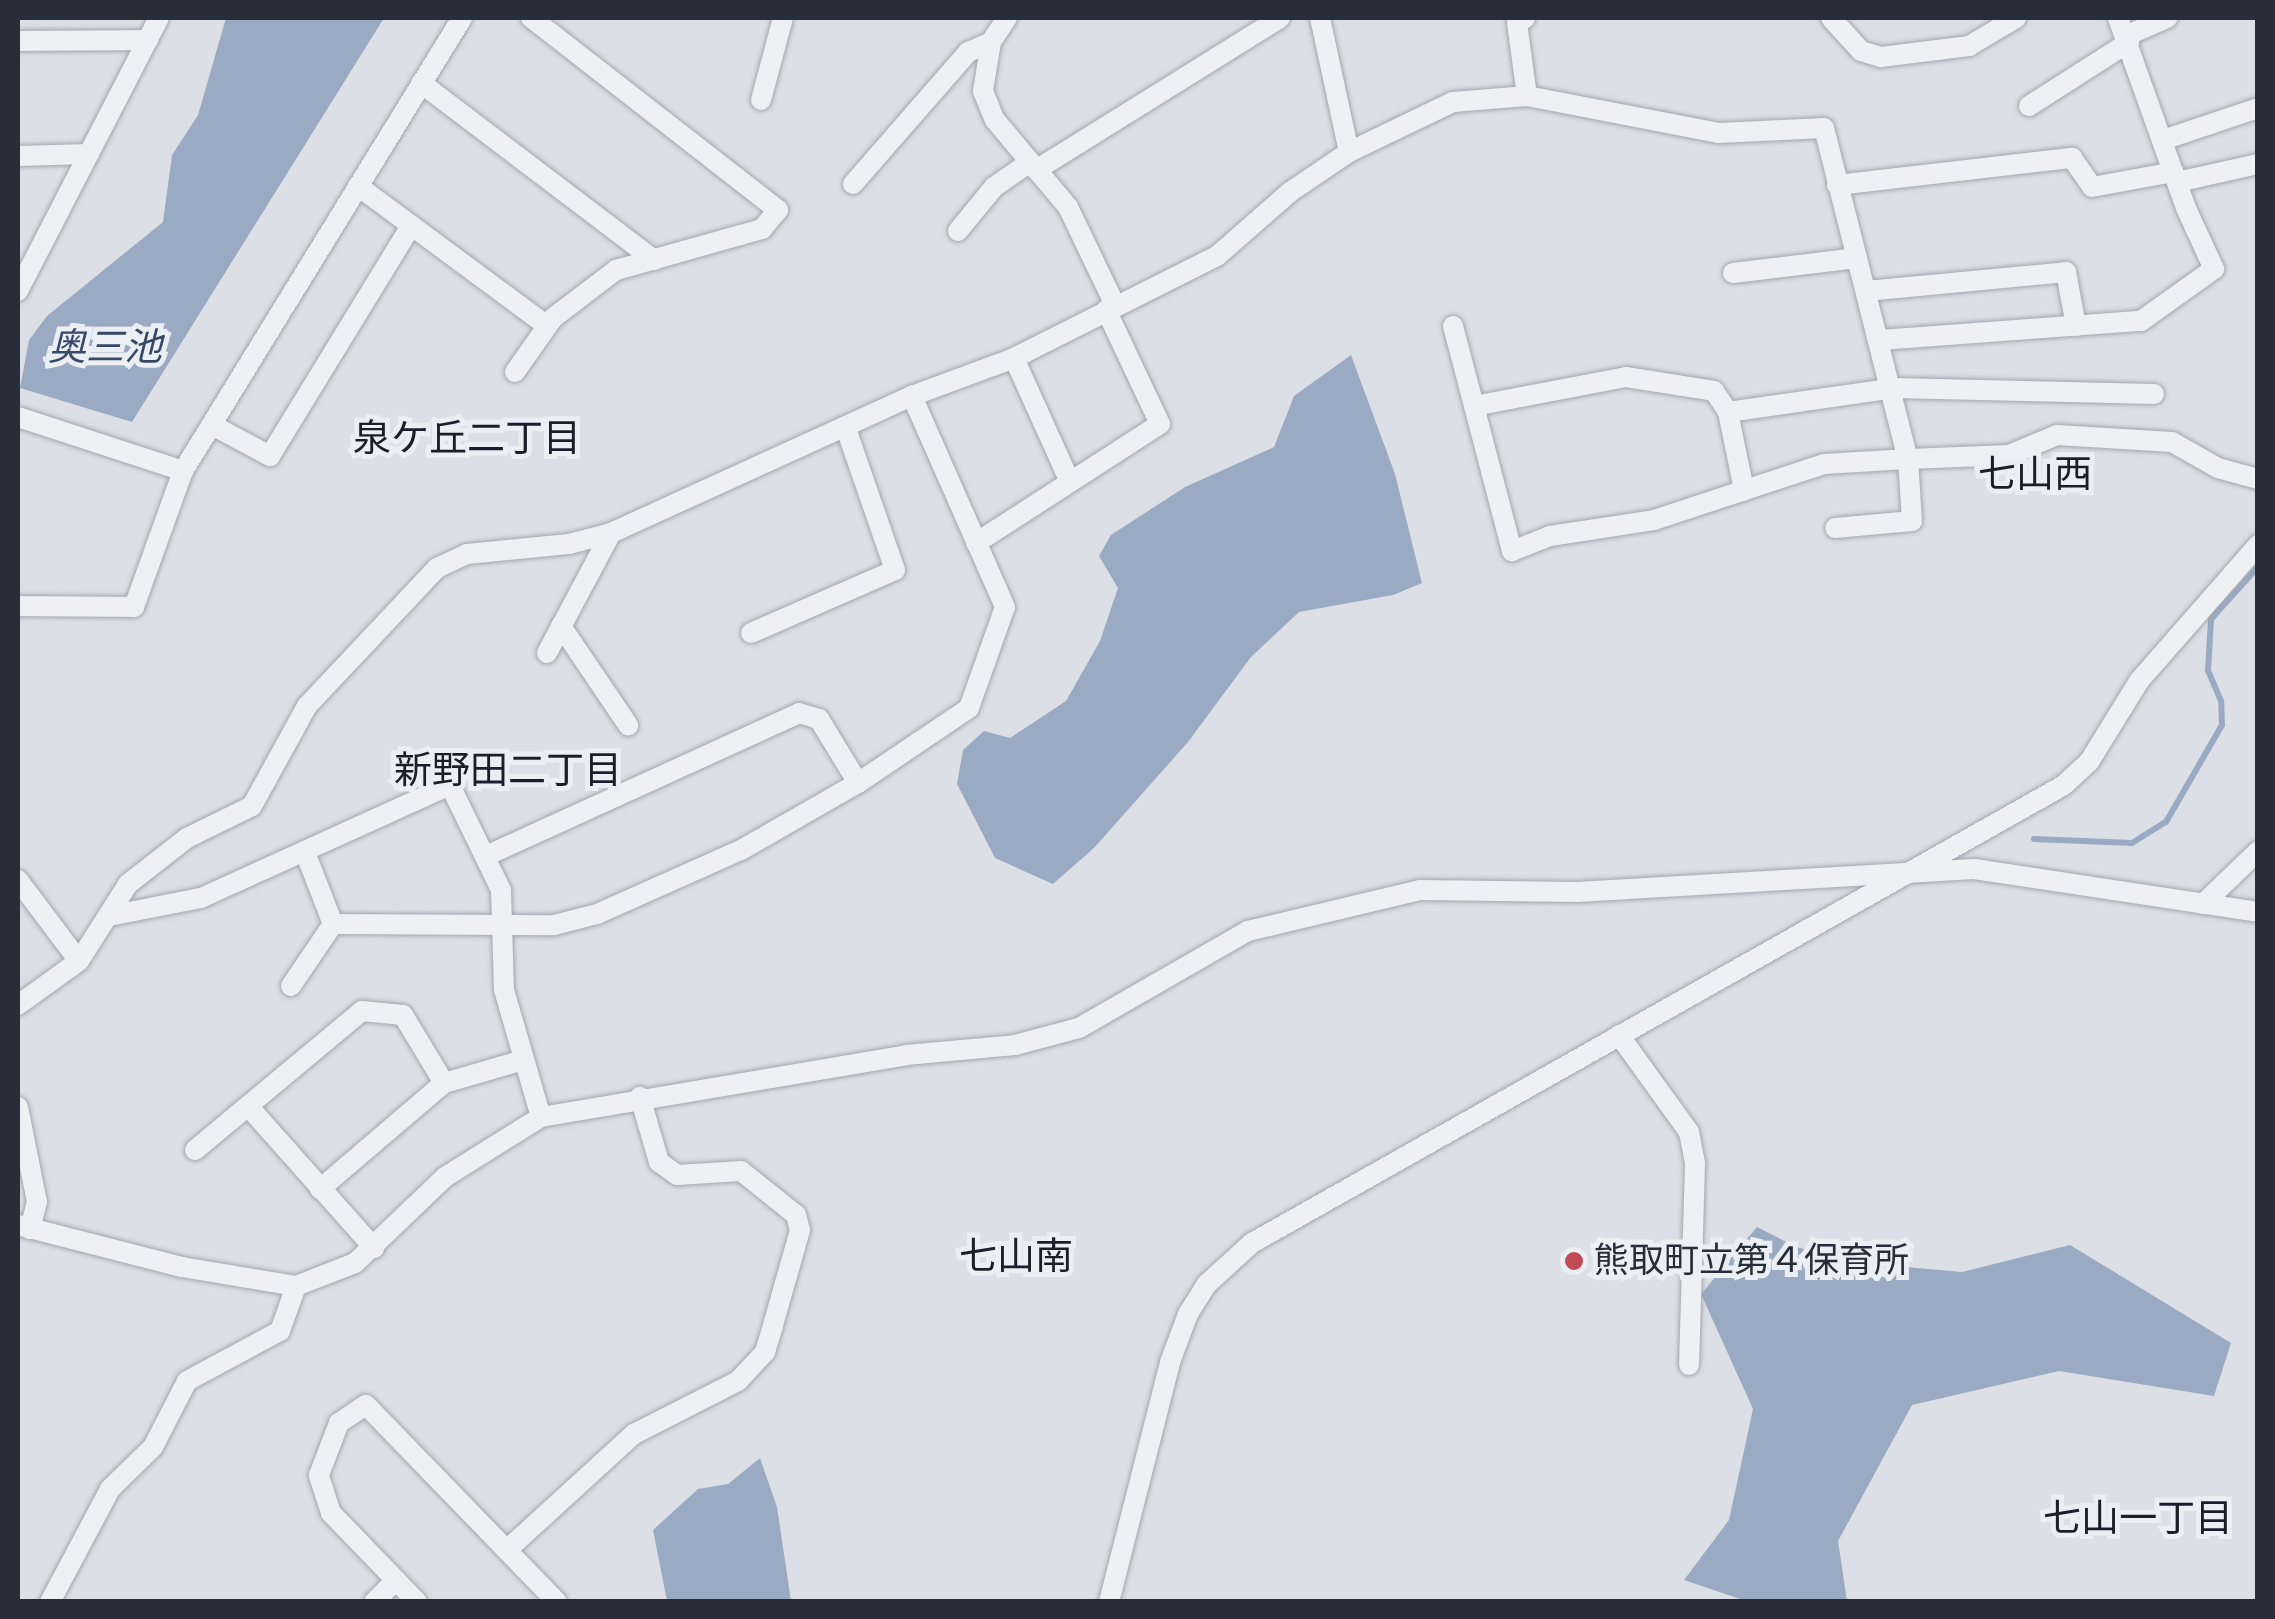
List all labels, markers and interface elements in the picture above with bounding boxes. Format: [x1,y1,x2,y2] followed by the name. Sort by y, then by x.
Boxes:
[48,325,162,371] water label: 奥三池
[353,416,581,462] district label: 泉ケ丘二丁目
[1978,452,2092,498] district label: 七山西
[394,748,622,794] district label: 新野田二丁目
[959,1234,1073,1280] district label: 七山南
[1594,1240,1909,1282] place label: 熊取町立第４保育所
[1563,1250,1585,1272] marker: 熊取町立第４保育所
[2043,1496,2233,1542] district label: 七山一丁目

